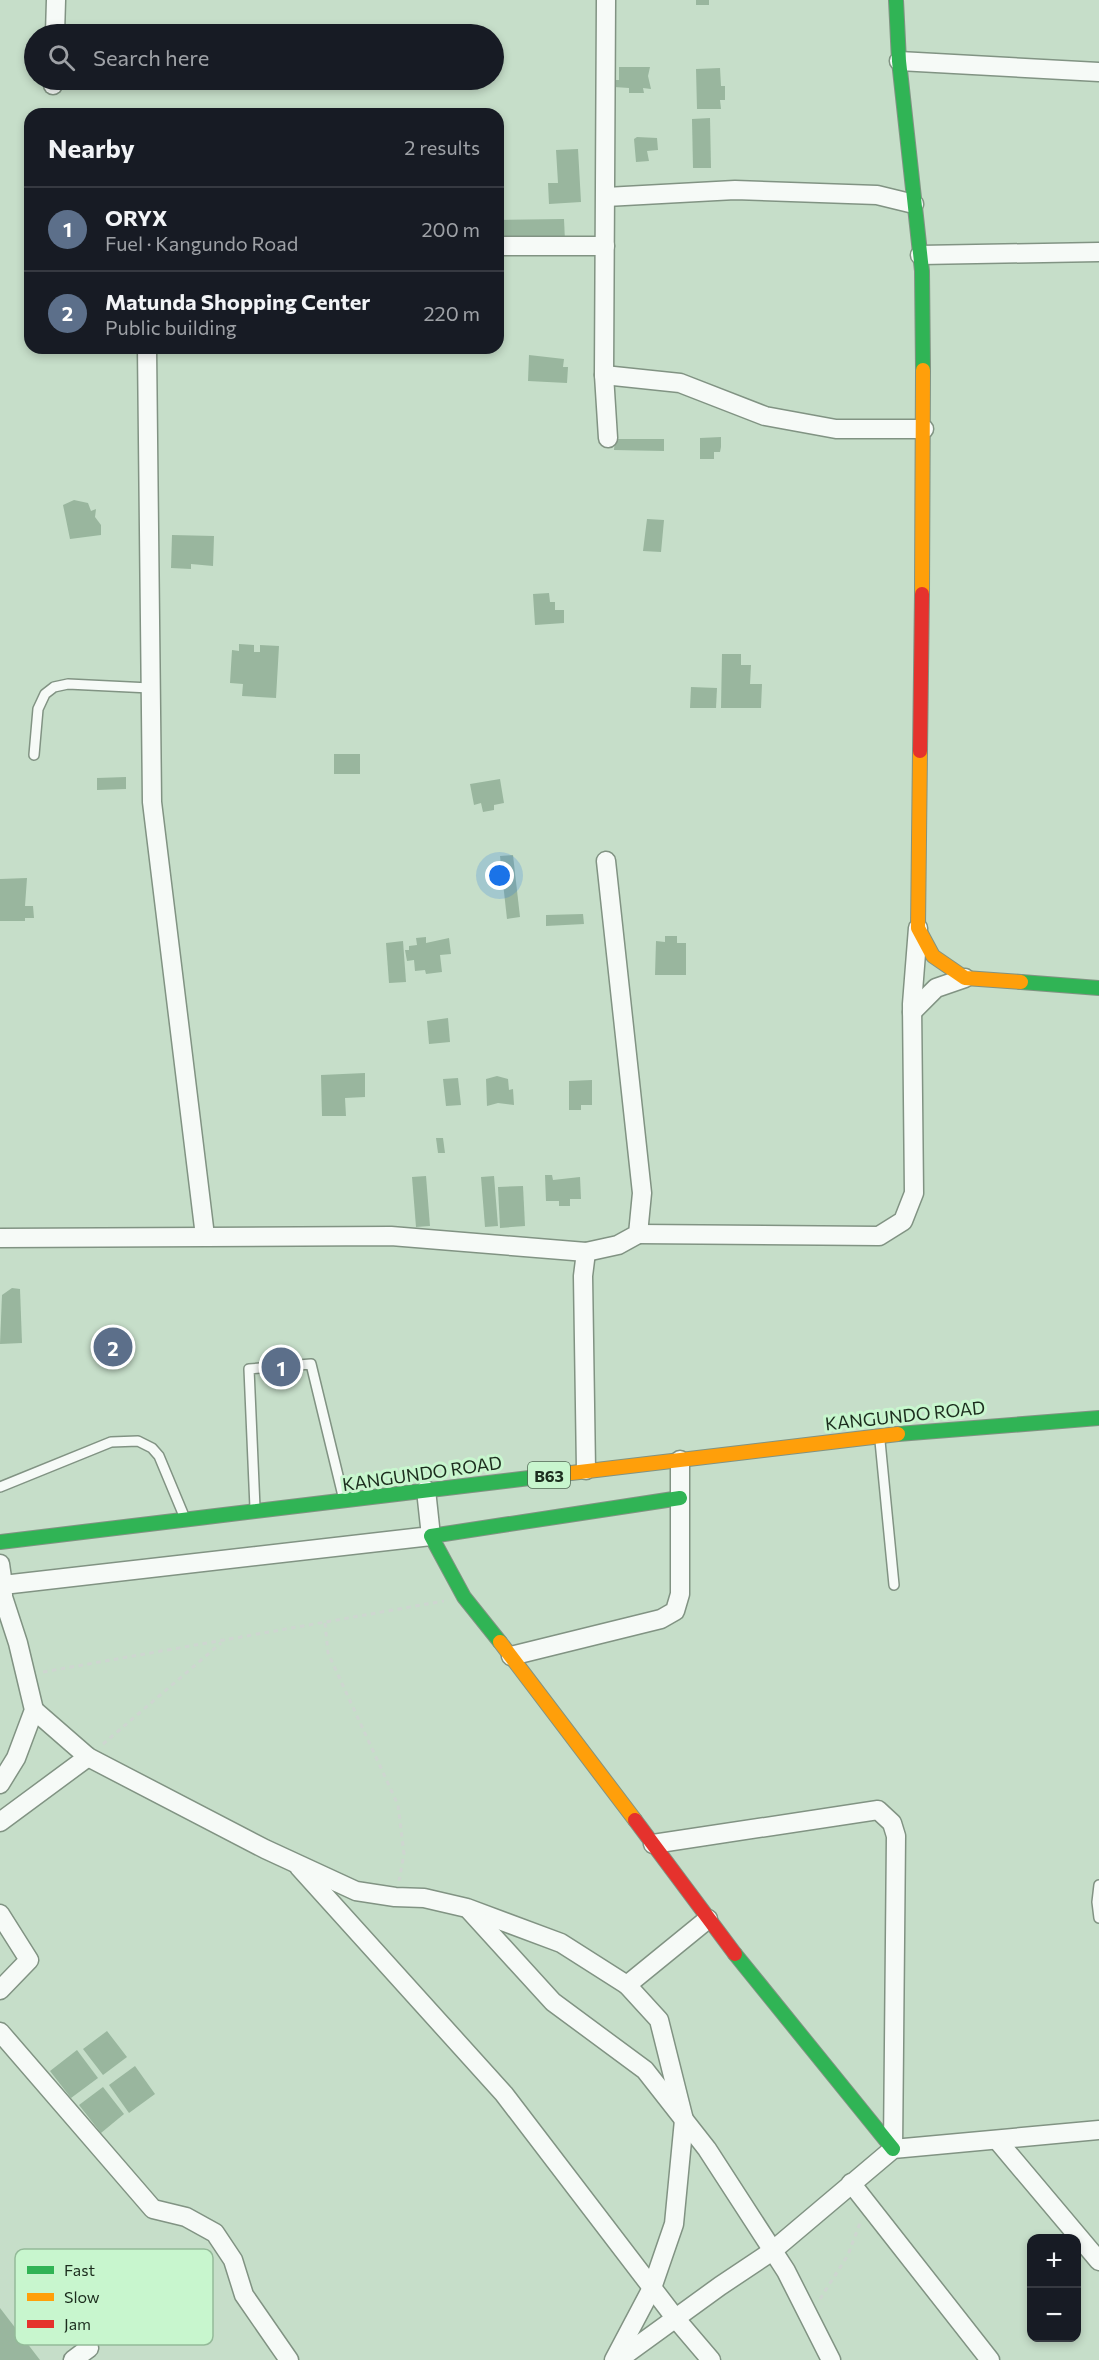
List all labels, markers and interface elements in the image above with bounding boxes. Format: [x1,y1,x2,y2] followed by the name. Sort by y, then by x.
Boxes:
[24,24,504,90] search box
[45,41,78,74] icon: search
[93,44,209,71] text: Search here
[48,132,135,163] text: Nearby
[404,135,480,159] text: 2 results
[105,204,168,231] text: ORYX
[63,217,72,241] text: 1
[422,217,480,241] text: 200 m
[105,231,298,255] text: Fuel · Kangundo Road
[105,288,370,315] text: Matunda Shopping Center
[62,301,73,325] text: 2
[424,301,480,325] text: 220 m
[105,315,237,339] text: Public building
[485,861,514,890] your location
[94,1324,132,1370] pin: 2
[262,1344,300,1390] pin: 1
[824,1396,986,1434] street label: KANGUNDO ROAD
[341,1451,503,1495] street label: KANGUNDO ROAD
[528,1462,570,1488] road number: B63
[1027,2234,1081,2342] map controls
[1027,2234,1081,2288] button: +
[15,2249,213,2345] legend
[64,2260,95,2279] text: Fast
[64,2287,100,2306] text: Slow
[1027,2288,1081,2342] button: −
[64,2314,91,2333] text: Jam

